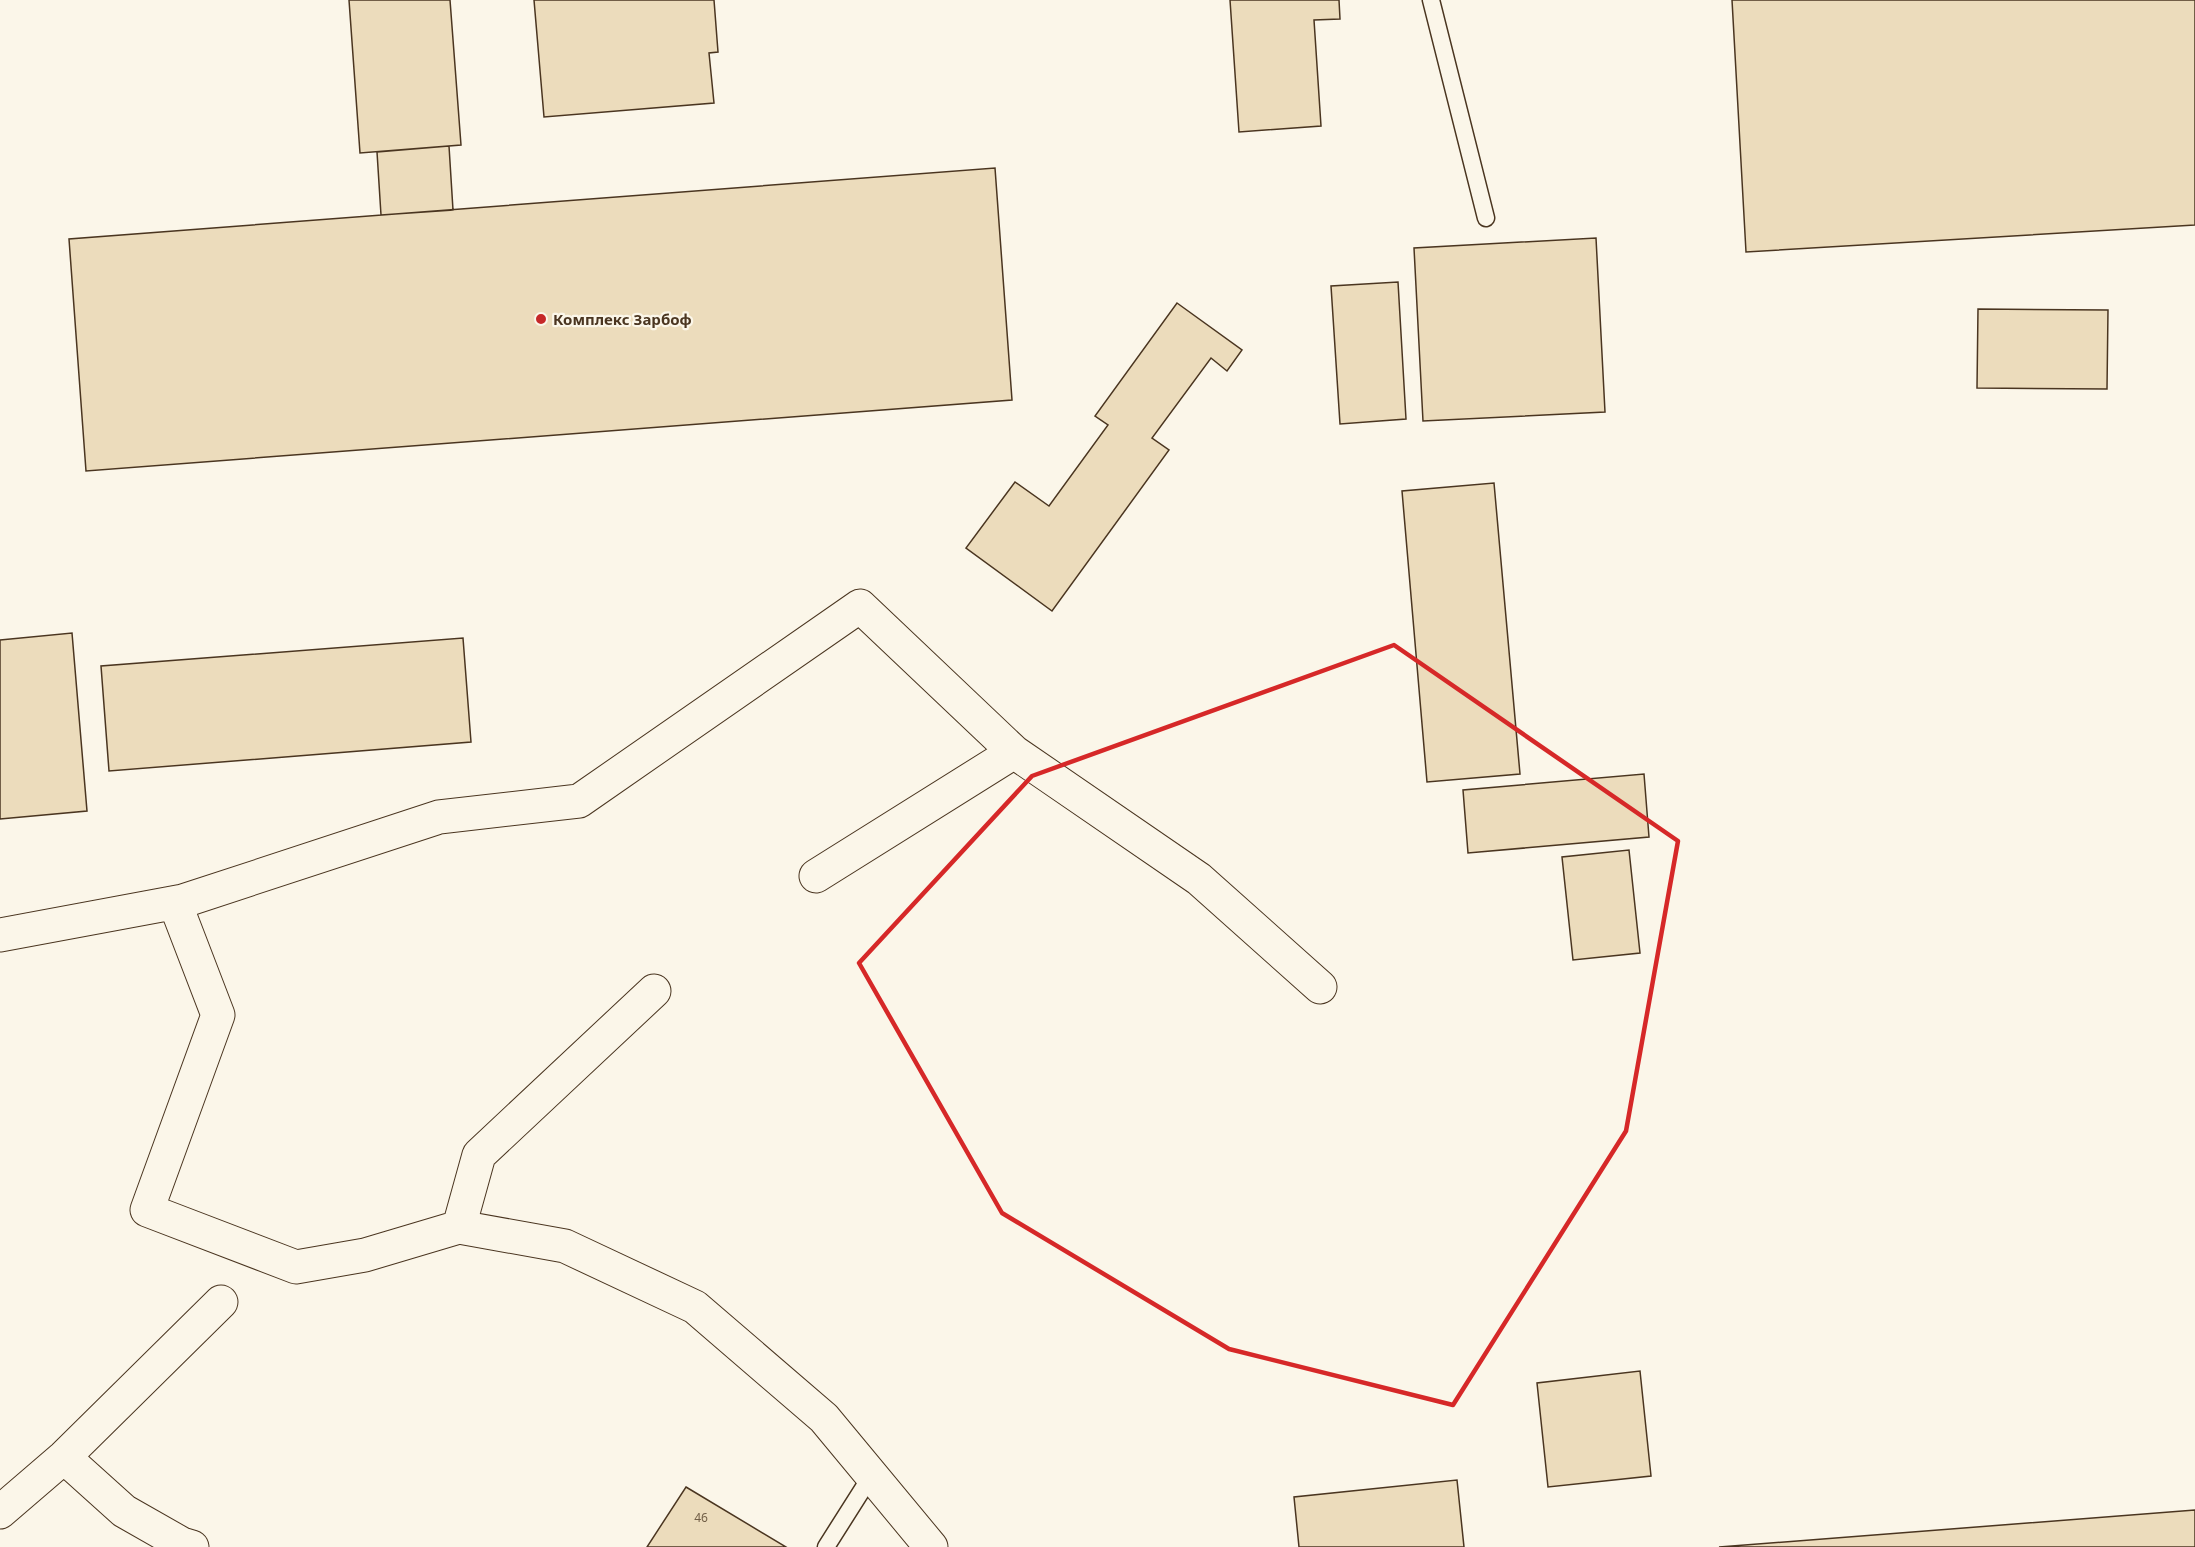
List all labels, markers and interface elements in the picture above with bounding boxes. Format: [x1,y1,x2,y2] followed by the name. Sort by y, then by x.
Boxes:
[553,309,692,329] place label: Комплекс Зарбоф
[534,312,548,326] marker: Комплекс Зарбоф
[694,1509,708,1526] house number: 46

